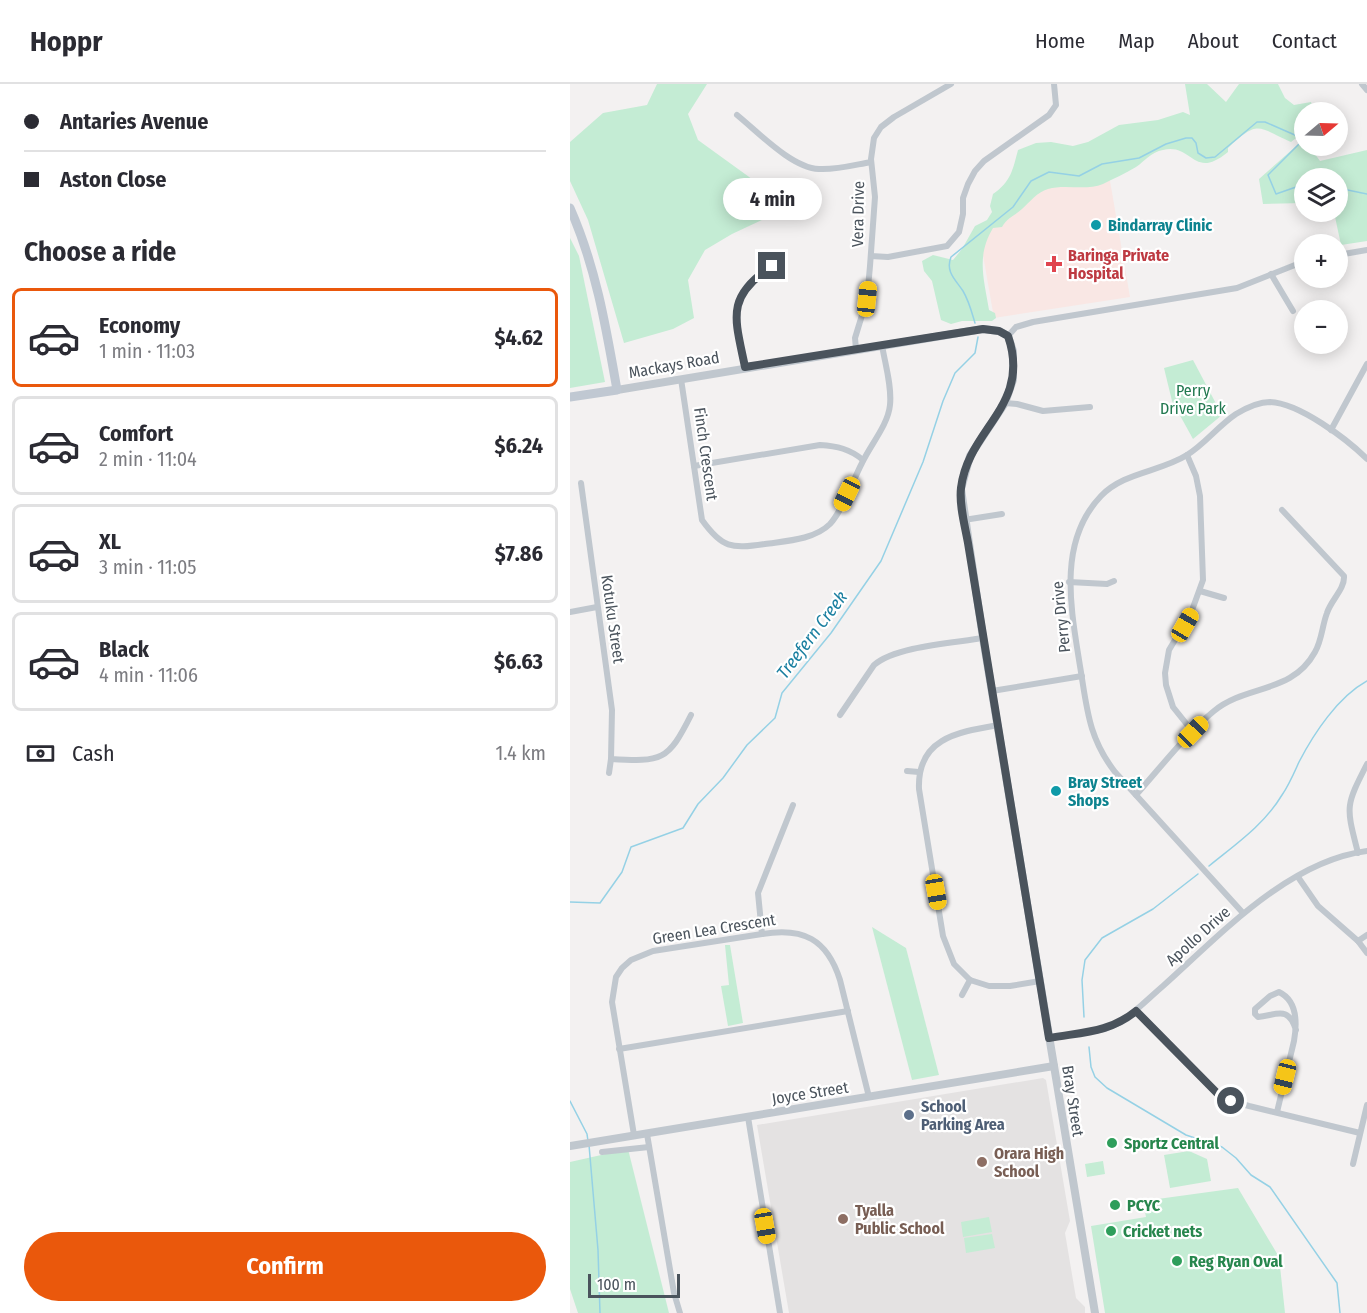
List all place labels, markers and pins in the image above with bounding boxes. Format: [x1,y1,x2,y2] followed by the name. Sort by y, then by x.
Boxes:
[1108,216,1212,235] place label: Bindarray Clinic
[1089,218,1103,232] marker: Bindarray Clinic
[1068,246,1169,283] place label: Baringa Private Hospital
[1045,255,1063,273] marker: Baringa Private Hospital
[1068,773,1143,810] place label: Bray Street Shops
[1049,784,1063,798] marker: Bray Street Shops
[921,1097,1005,1134] place label: School Parking Area
[902,1108,916,1122] marker: School Parking Area
[1124,1134,1219,1153] place label: Sportz Central
[1105,1136,1119,1150] marker: Sportz Central
[994,1144,1064,1181] place label: Orara High School
[975,1155,989,1169] marker: Orara High School
[1127,1196,1161,1215] place label: PCYC
[1108,1198,1122,1212] marker: PCYC
[855,1201,945,1238] place label: Tyalla Public School
[836,1212,850,1226] marker: Tyalla Public School
[1123,1222,1202,1241] place label: Cricket nets
[1104,1224,1118,1238] marker: Cricket nets
[1189,1252,1283,1271] place label: Reg Ryan Oval
[1170,1254,1184,1268] marker: Reg Ryan Oval

